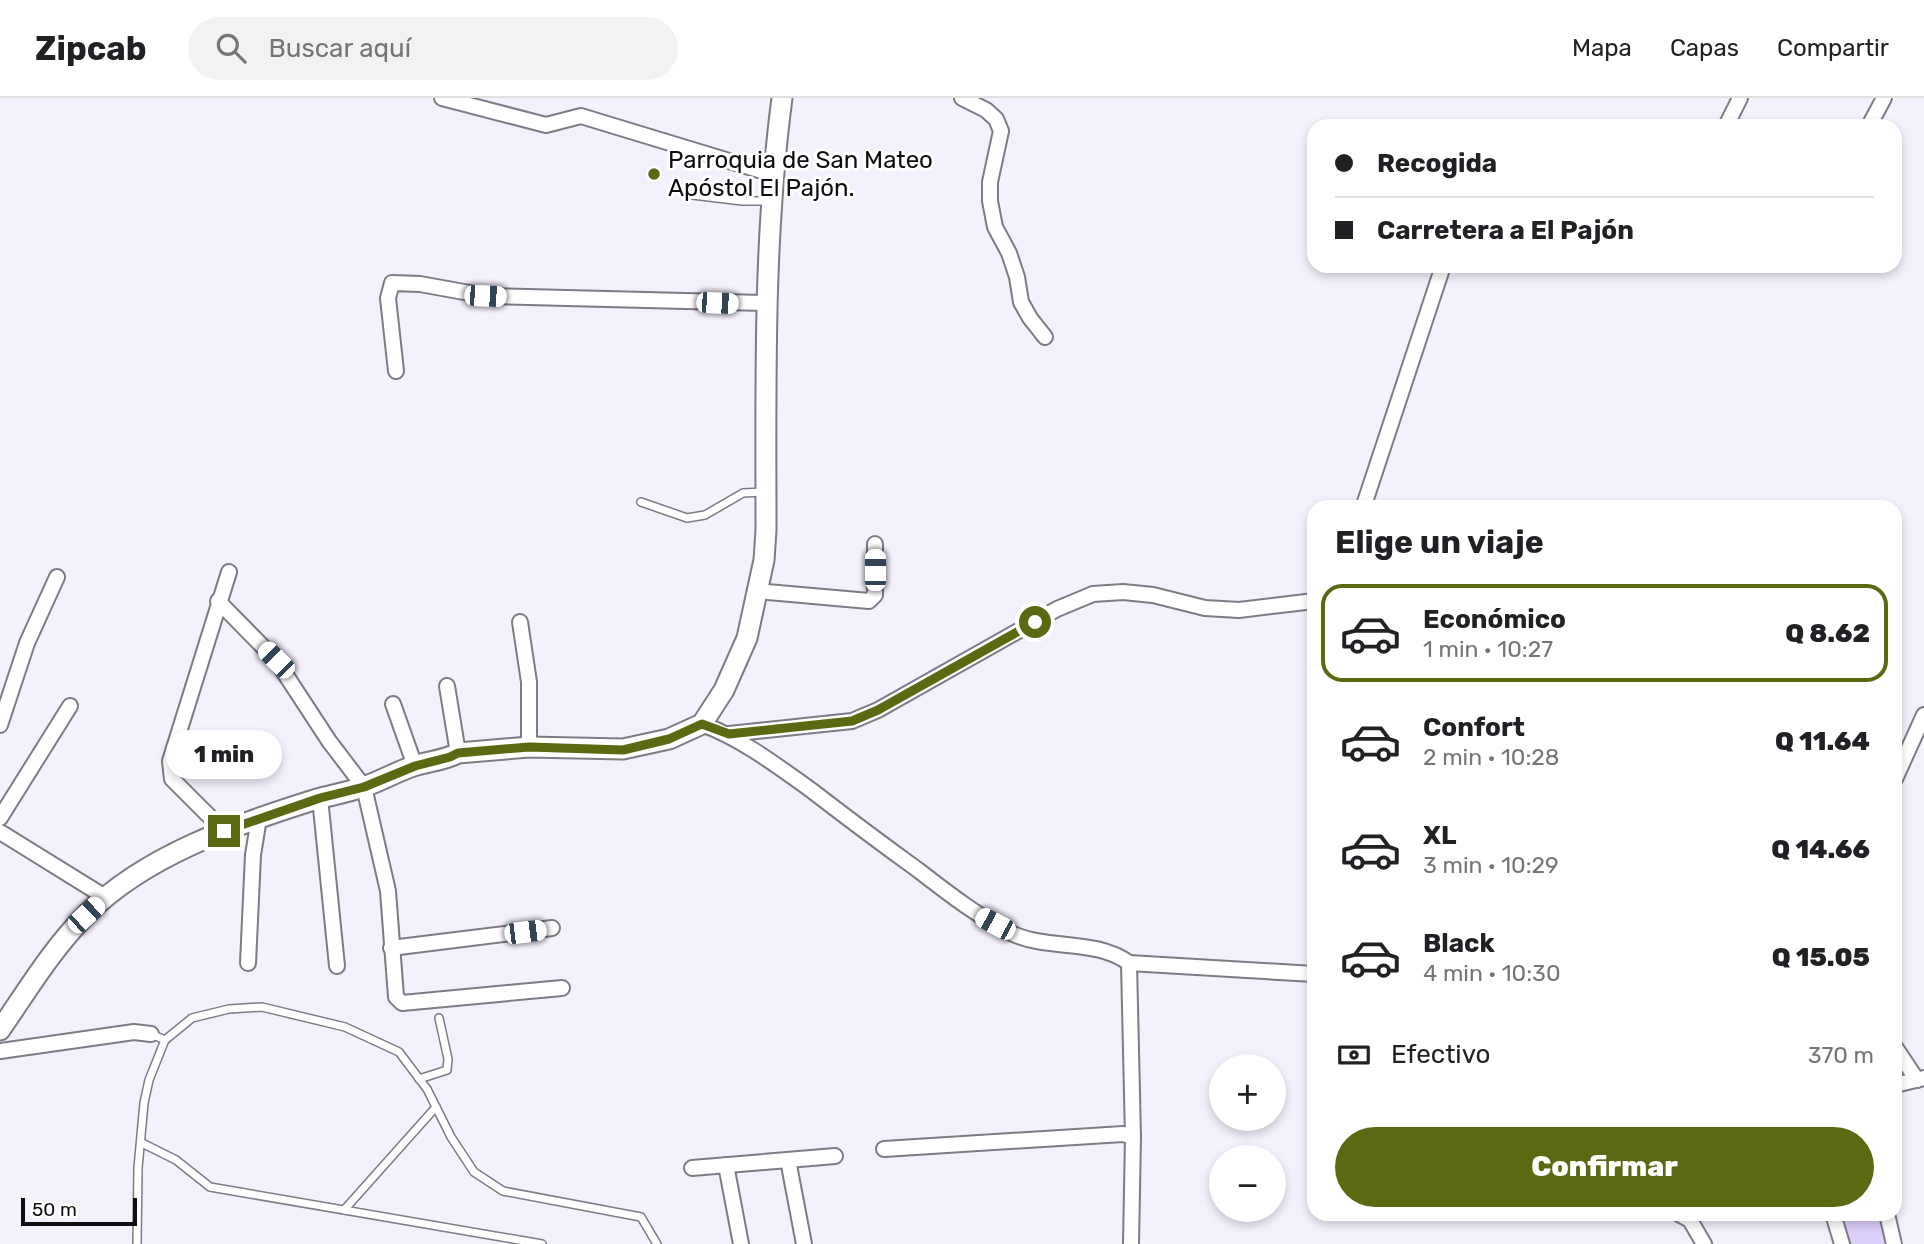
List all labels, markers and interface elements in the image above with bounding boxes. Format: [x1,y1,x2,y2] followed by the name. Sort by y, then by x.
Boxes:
[188,17,678,80] search box
[35,29,146,68] text: Zipcab
[212,29,250,67] icon: search
[268,33,411,64] text: Buscar aquí
[1572,34,1632,62] text: Mapa
[1670,34,1739,62] text: Capas
[1777,34,1889,62] text: Compartir
[668,146,933,202] place label: Parroquia de San Mateo Apóstol El Pajón.
[1377,148,1497,179] text: Recogida
[646,166,662,182] marker: Parroquia de San Mateo Apóstol El Pajón.
[1377,215,1634,246] text: Carretera a El Pajón
[464,285,507,307] car
[696,292,739,314] car
[1335,523,1544,561] text: Elige un viaje
[865,549,886,591] car
[1339,602,1402,665] icon: car
[1423,604,1566,635] text: Económico
[1019,606,1051,638] route start
[1785,618,1870,649] text: Q 8.62
[1423,635,1553,663] text: 1 min · 10:27
[254,638,299,682] car
[1339,710,1402,773] icon: car
[1423,712,1525,743] text: Confort
[1775,726,1870,757] text: Q 11.64
[166,730,282,778] callout: 1 min
[194,740,254,768] text: 1 min
[1423,743,1559,771] text: 2 min · 10:28
[208,815,240,847] route end
[1339,818,1402,881] icon: car
[1423,820,1456,851] text: XL
[1771,834,1870,865] text: Q 14.66
[1423,851,1559,879] text: 3 min · 10:29
[64,893,109,937] car
[972,905,1019,943] car
[503,919,548,945] car
[1339,926,1402,989] icon: car
[1423,928,1495,959] text: Black
[1772,942,1870,973] text: Q 15.05
[1423,959,1561,987] text: 4 min · 10:30
[1335,1036,1373,1074] icon: cash
[1391,1039,1490,1070] text: Efectivo
[1808,1041,1874,1069] text: 370 m
[1209,1054,1286,1222] map controls
[1209,1054,1286,1131] button: +
[1335,1127,1874,1207] button: Confirmar
[1209,1145,1286,1222] button: −
[21,1195,136,1227] scale bar
[32,1198,77,1221] text: 50 m

